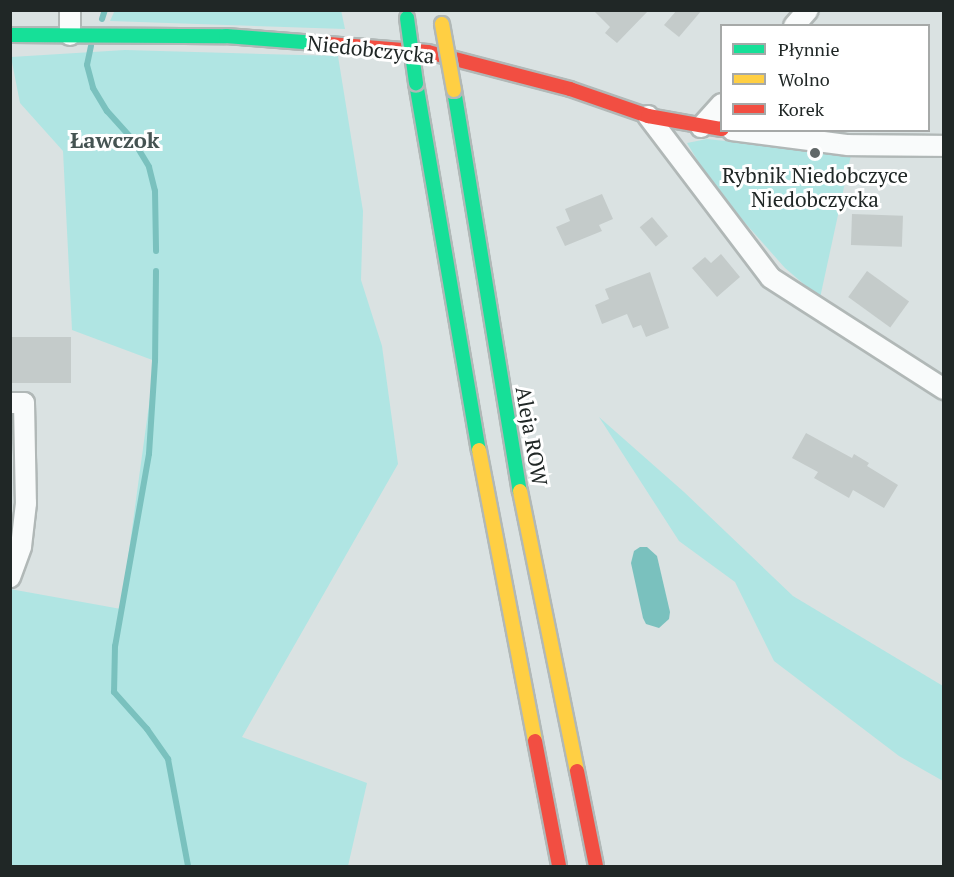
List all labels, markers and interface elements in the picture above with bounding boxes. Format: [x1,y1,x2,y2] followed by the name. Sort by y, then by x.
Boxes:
[720,24,930,132] legend
[306,30,436,68] street label: Niedobczycka
[778,37,840,61] text: Płynnie
[778,67,830,91] text: Wolno
[778,97,824,121] text: Korek
[70,127,160,153] district label: Ławczok
[808,146,822,160] marker: Rybnik Niedobczyce Niedobczycka
[722,162,908,212] place label: Rybnik Niedobczyce Niedobczycka
[511,384,553,488] street label: Aleja ROW

